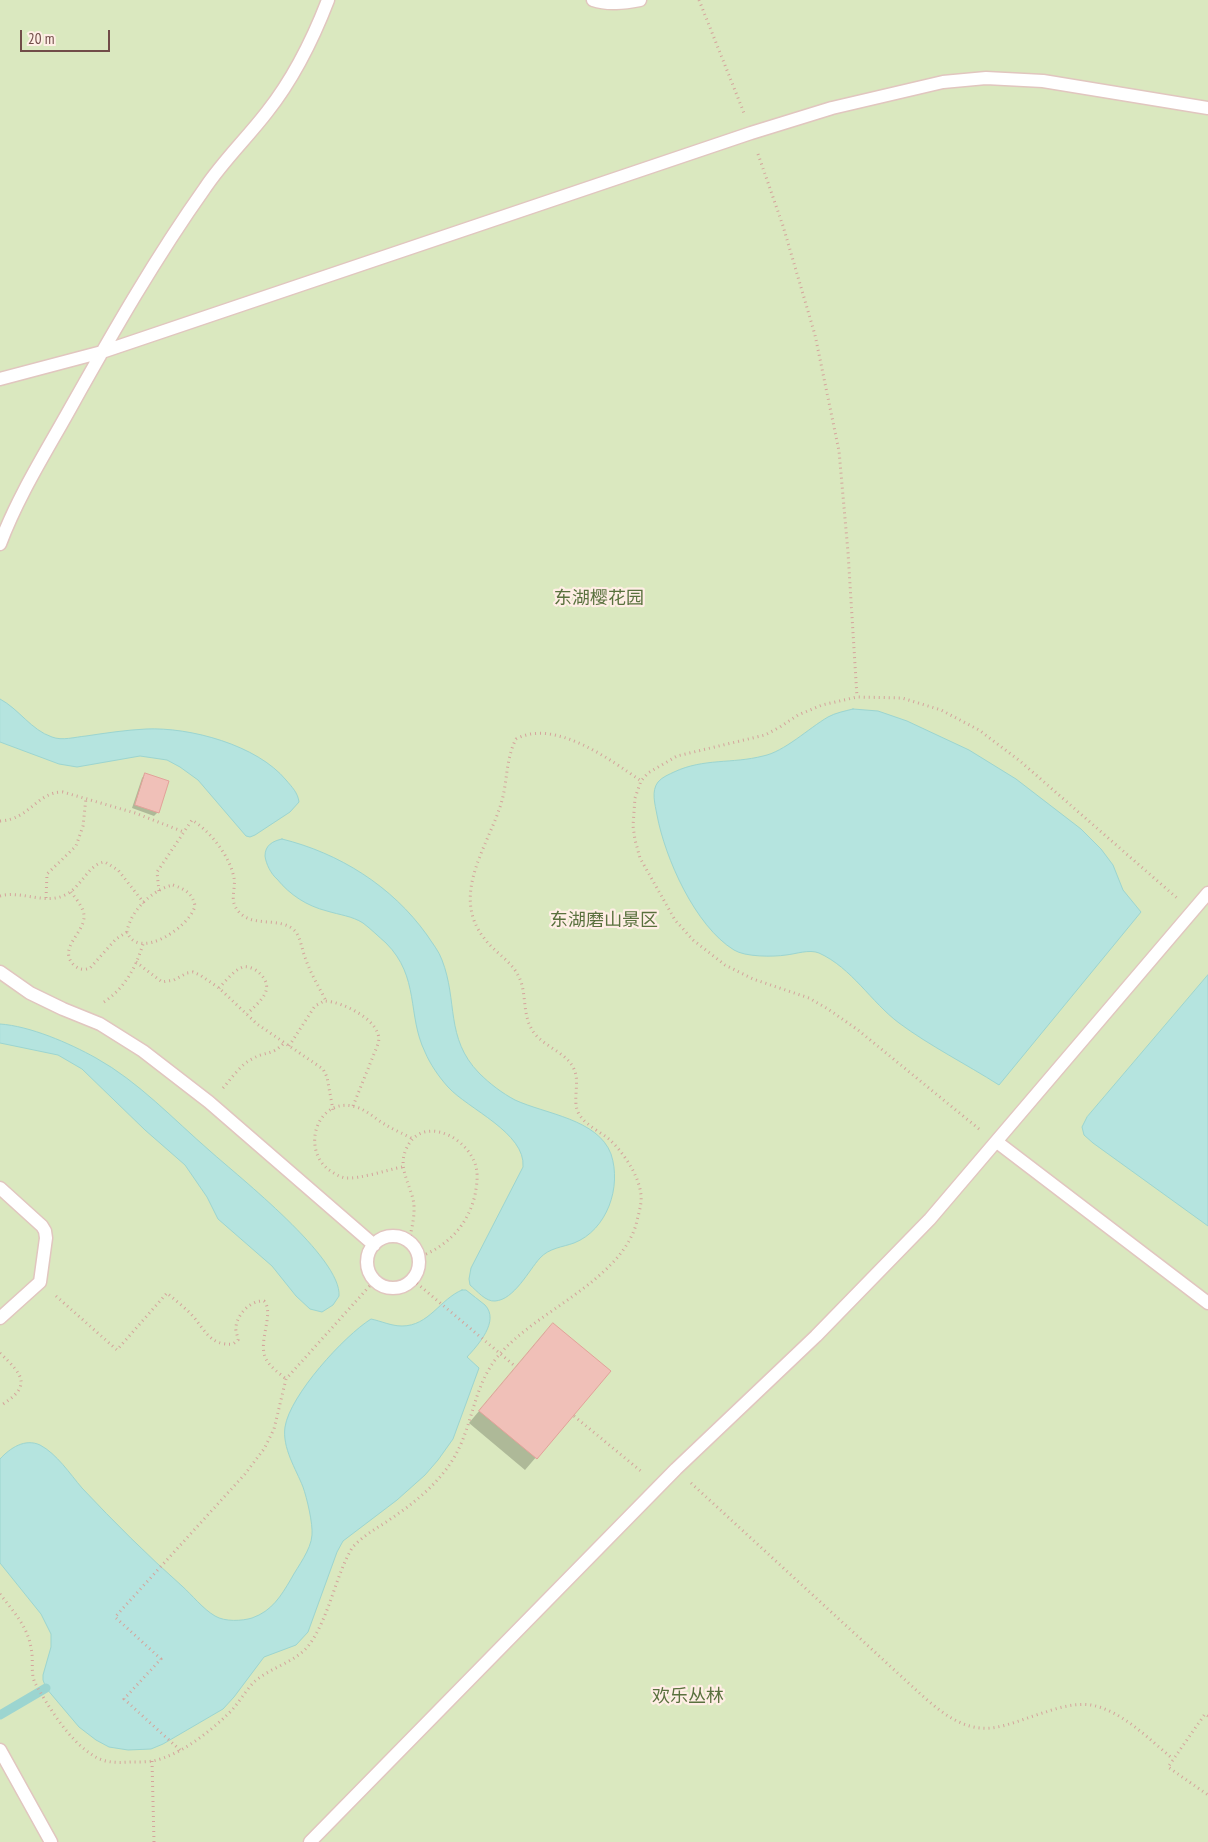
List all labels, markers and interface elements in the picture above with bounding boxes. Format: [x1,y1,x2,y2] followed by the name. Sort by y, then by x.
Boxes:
[22,20,112,52] scale bar
[28,29,54,48] text: 20 m
[554,588,644,610] park label: 东湖樱花园
[550,910,658,932] park label: 东湖磨山景区
[652,1686,724,1708] park label: 欢乐丛林

